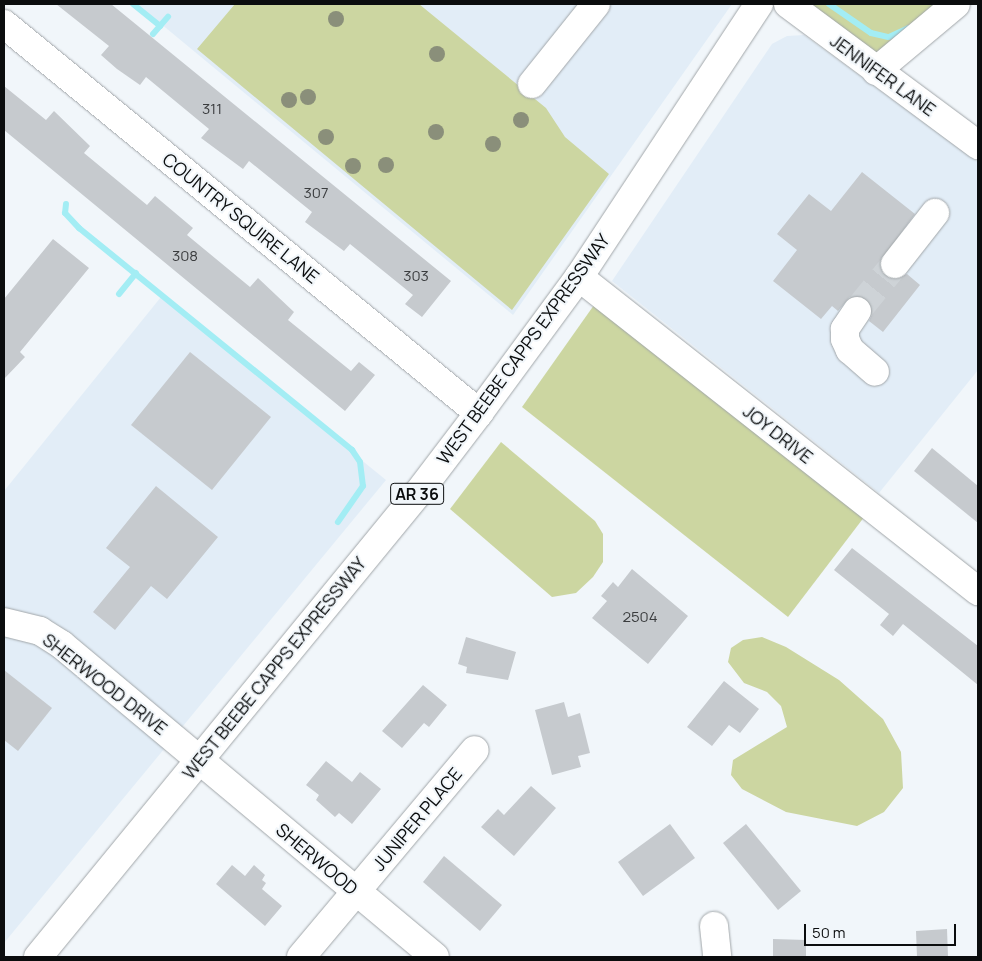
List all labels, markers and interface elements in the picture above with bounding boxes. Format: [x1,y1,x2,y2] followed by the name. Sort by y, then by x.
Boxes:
[826,30,940,120] street label: JENNIFER LANE
[202,100,222,118] house number: 311
[158,148,324,288] street label: COUNTRY SQUIRE LANE
[304,184,328,202] house number: 307
[432,229,614,469] street label: WEST BEEBE CAPPS EXPRESSWAY
[172,247,198,265] house number: 308
[403,267,429,285] house number: 303
[739,400,817,468] street label: JOY DRIVE
[390,480,444,508] road number: AR 36
[177,552,371,784] street label: WEST BEEBE CAPPS EXPRESSWAY
[622,608,658,626] house number: 2504
[38,629,172,739] street label: SHERWOOD DRIVE
[368,763,466,875] street label: JUNIPER PLACE
[272,819,362,899] street label: SHERWOOD
[807,914,960,946] scale bar
[812,922,846,943] text: 50 m

